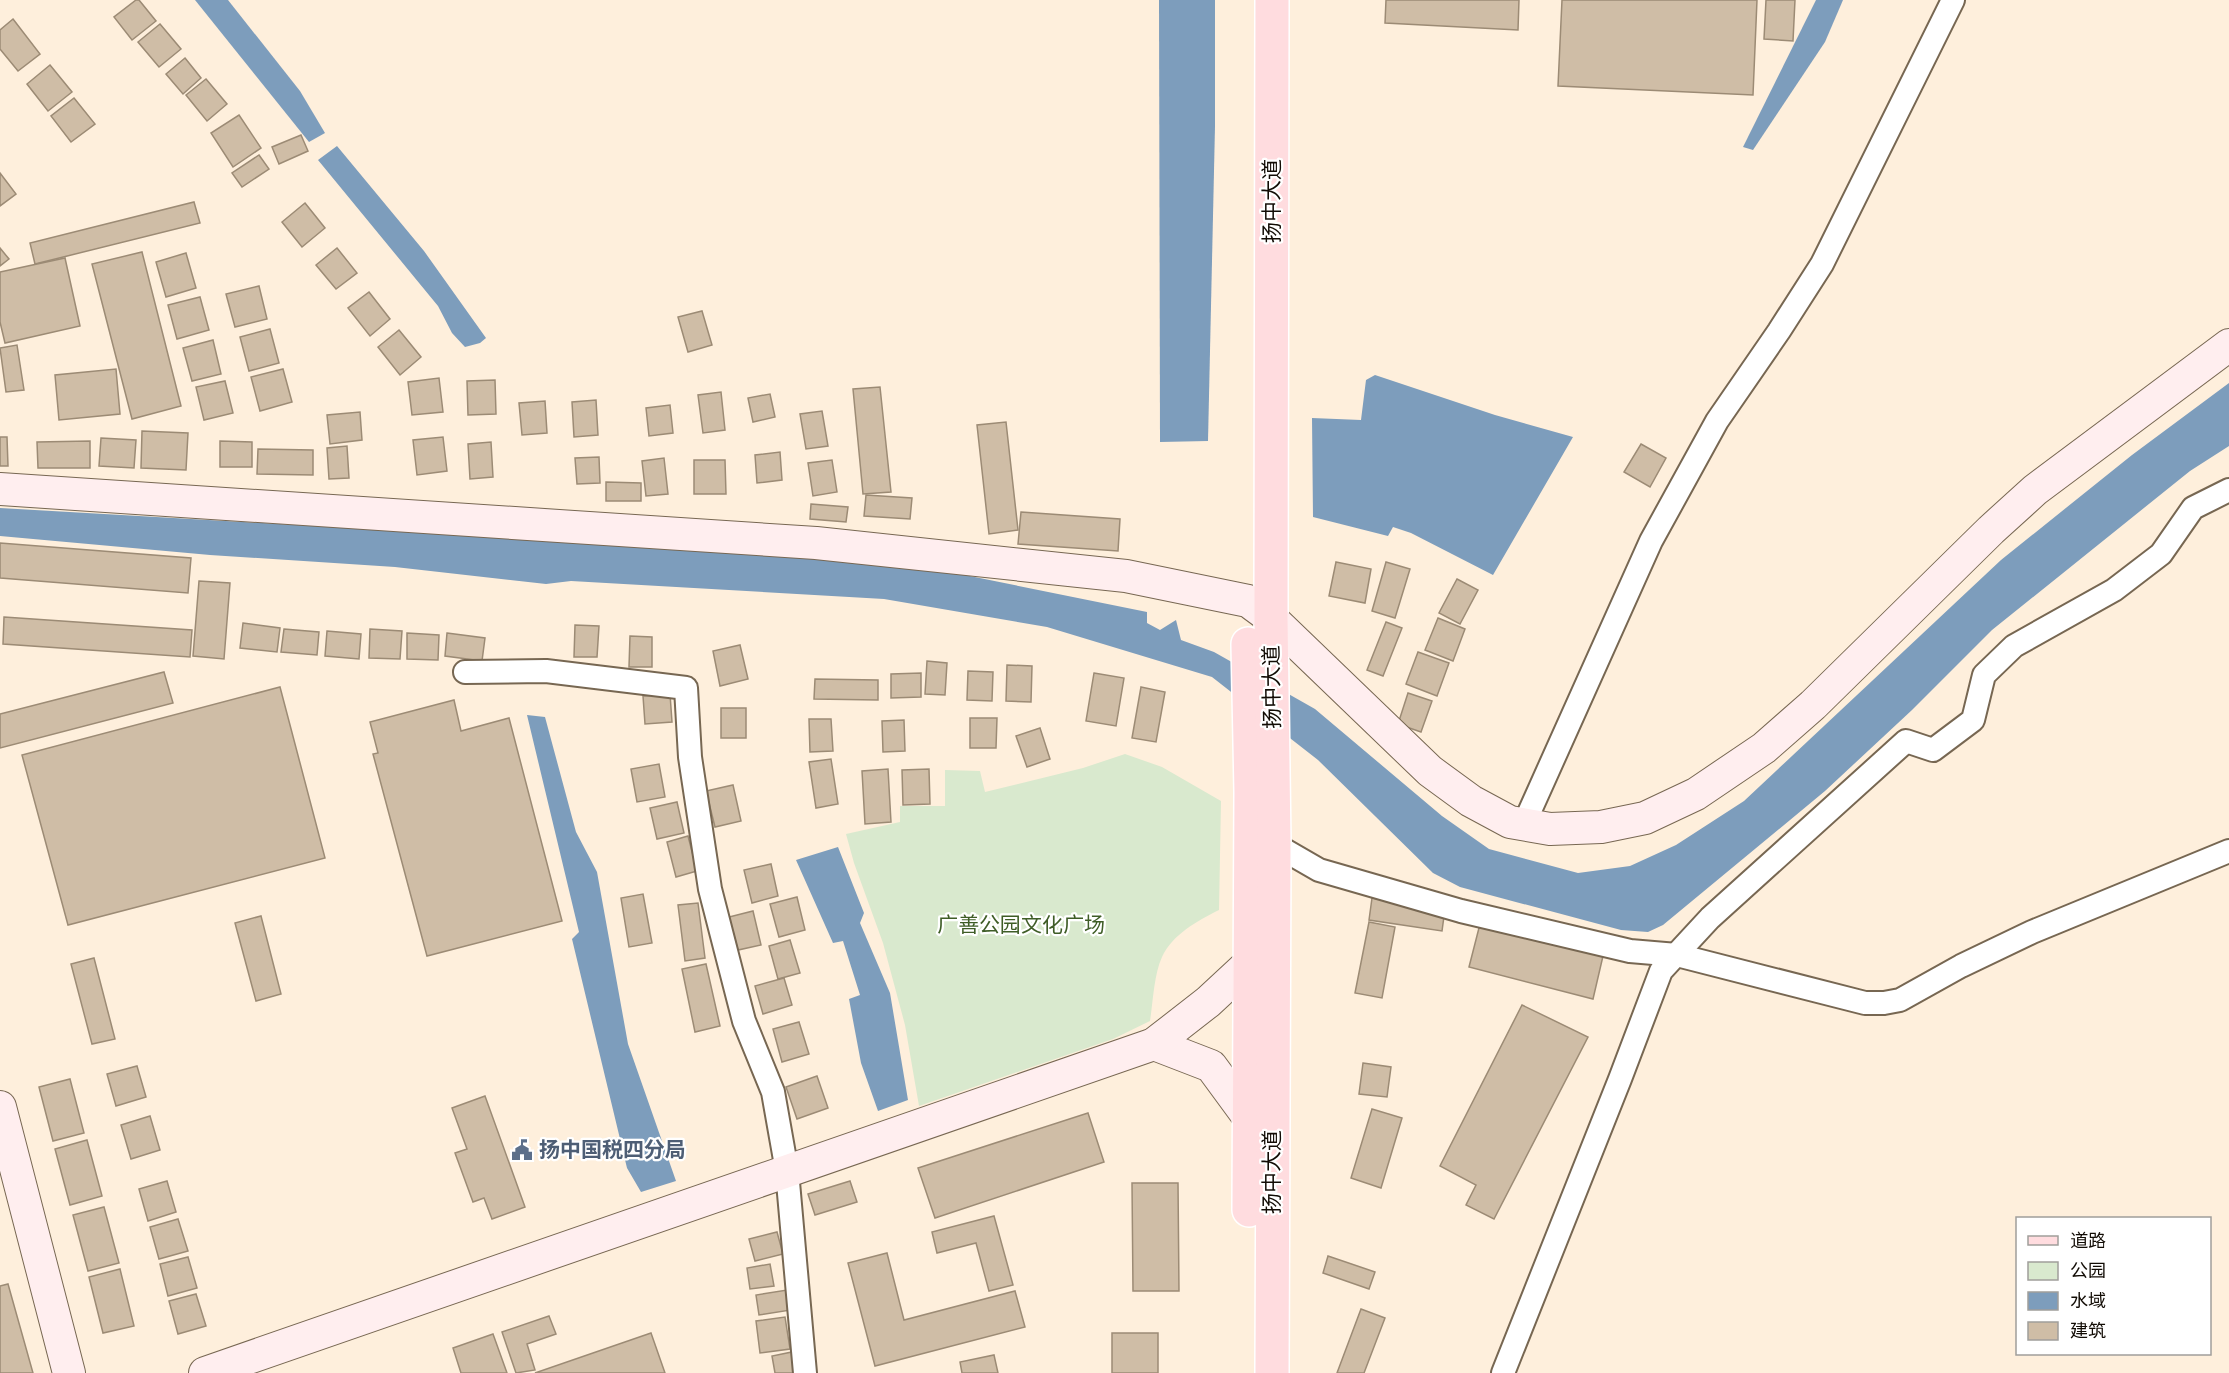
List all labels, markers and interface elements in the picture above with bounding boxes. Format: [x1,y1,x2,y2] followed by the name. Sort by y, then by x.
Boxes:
[1259,159,1285,243] street label: 扬中大道
[1258,645,1286,729] street label: 扬中大道
[937,912,1105,938] park label: 广善公园文化广场
[1259,1130,1285,1214] street label: 扬中大道
[539,1137,686,1163] place label: 扬中国税四分局
[510,1138,534,1162] public building icon: 扬中国税四分局
[2016,1217,2211,1355] legend
[2070,1230,2106,1252] text: 道路
[2070,1260,2106,1282] text: 公园
[2070,1290,2106,1312] text: 水域
[2070,1320,2106,1342] text: 建筑

